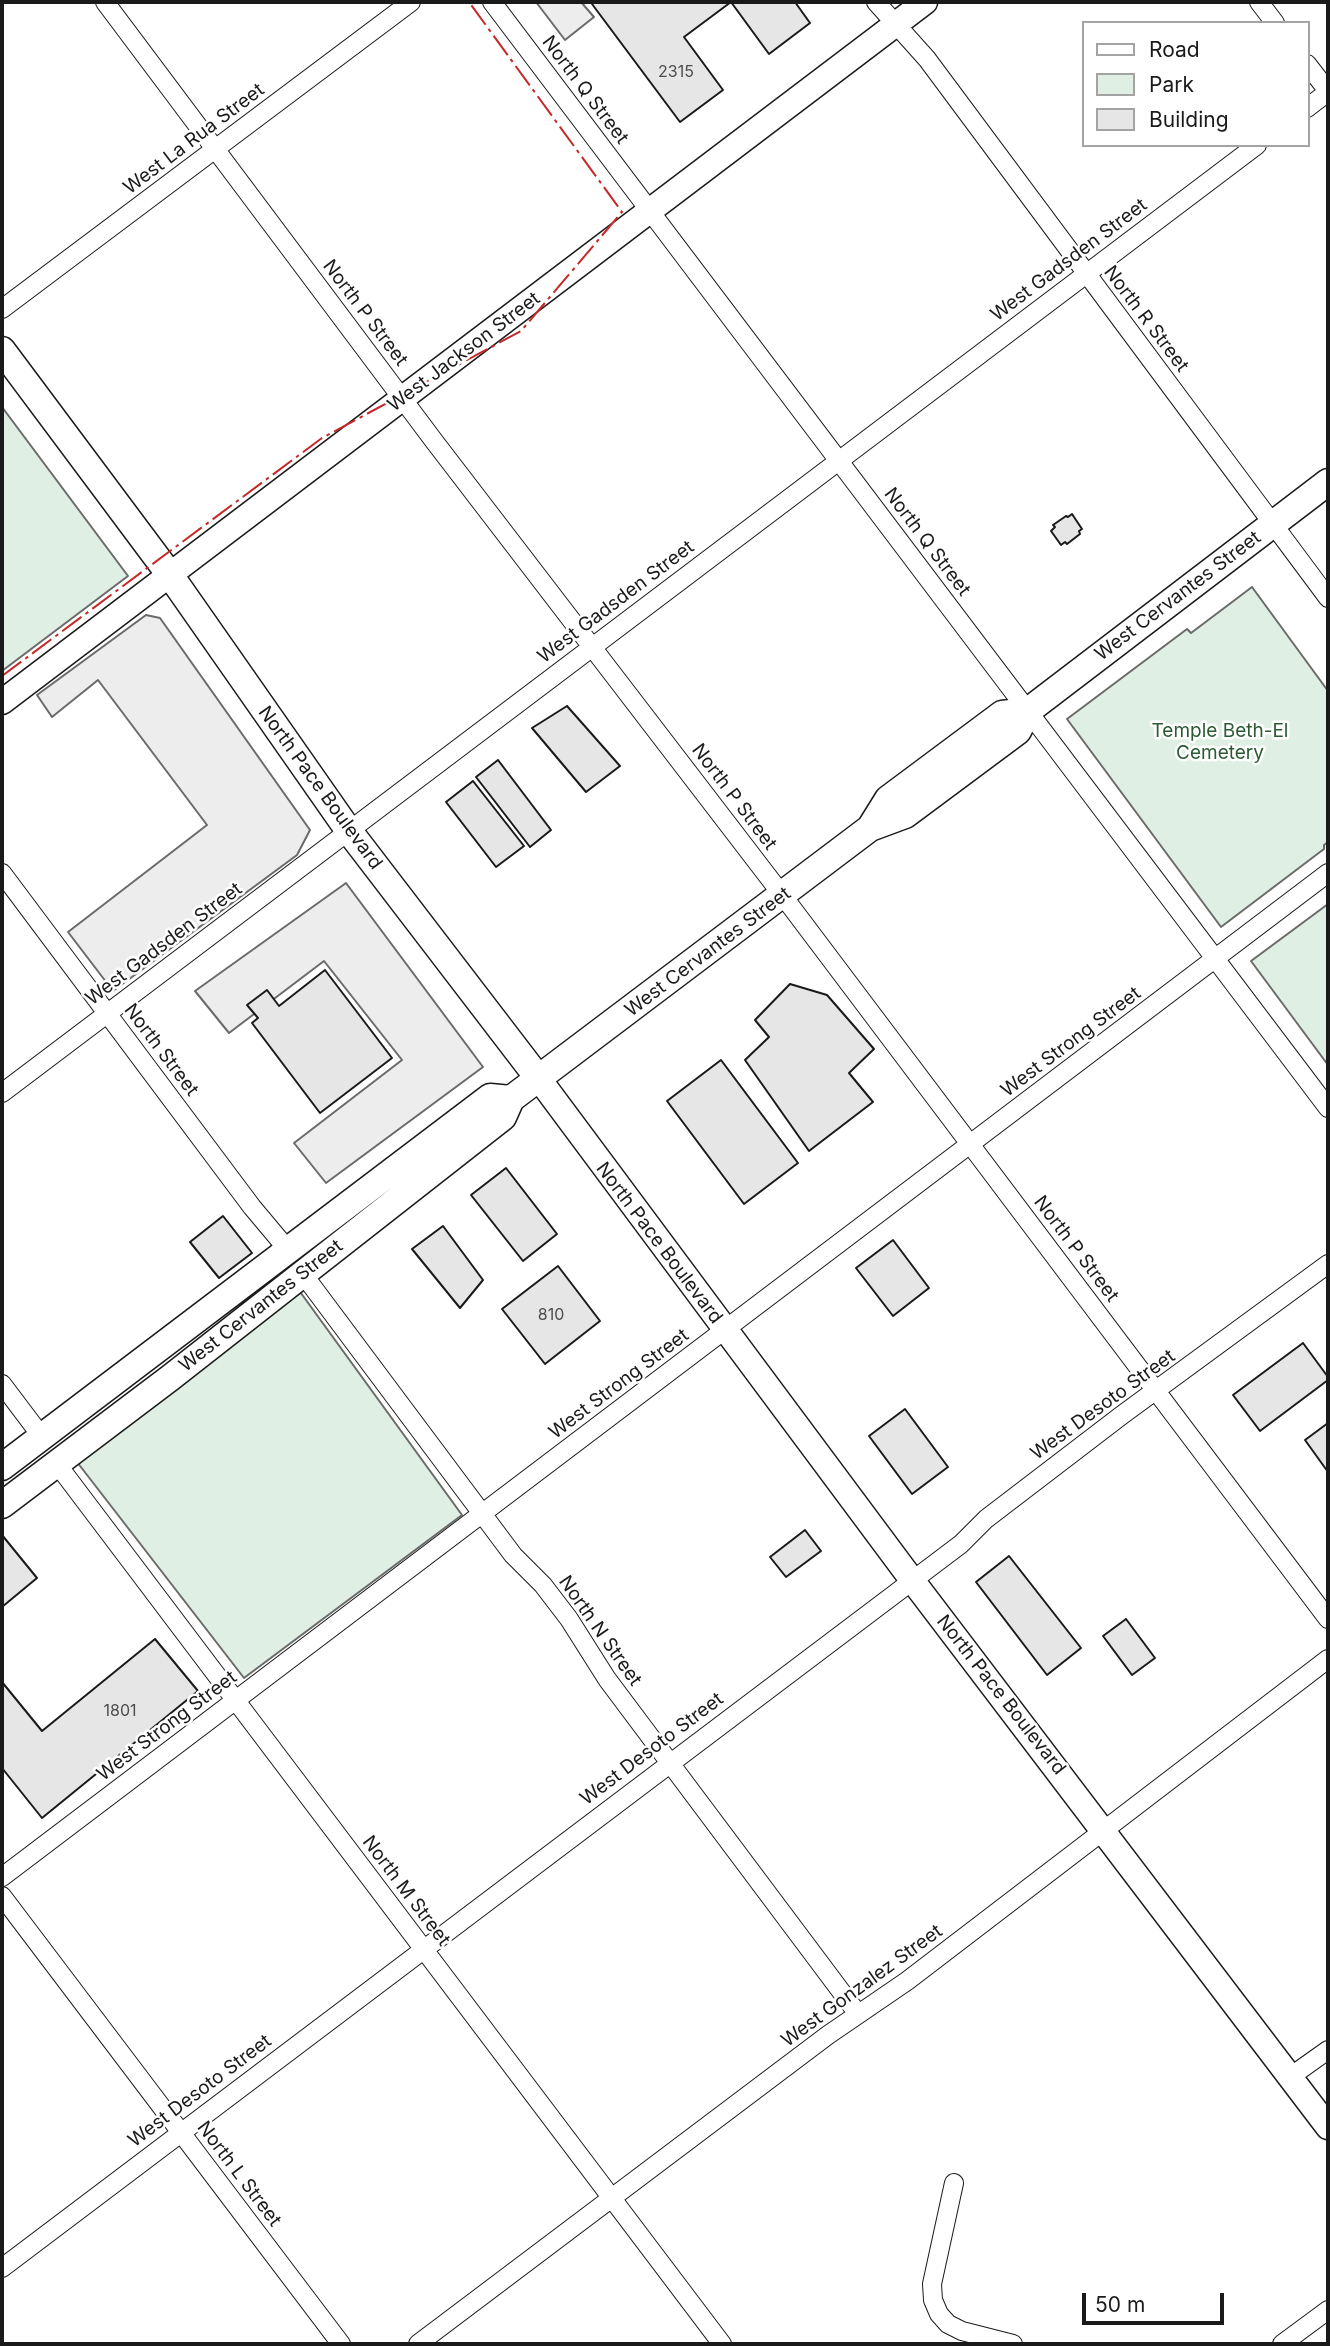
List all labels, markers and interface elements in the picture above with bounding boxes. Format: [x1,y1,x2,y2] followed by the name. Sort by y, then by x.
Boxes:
[1082,21,1309,147] legend
[537,31,633,149] street label: North Q Street
[1149,37,1200,62] text: Road
[658,62,694,82] house number: 2315
[1149,72,1194,97] text: Park
[119,79,269,199] street label: West La Rua Street
[1149,107,1229,132] text: Building
[986,194,1152,326] street label: West Gadsden Street
[318,255,412,371] street label: North P Street
[1099,261,1193,377] street label: North R Street
[383,287,545,417] street label: West Jackson Street
[879,483,975,601] street label: North Q Street
[1091,526,1265,666] street label: West Cervantes Street
[533,536,699,668] street label: West Gadsden Street
[253,702,387,874] street label: North Pace Boulevard
[1152,720,1288,764] park label: Temple Beth-El Cemetery
[687,739,781,855] street label: North P Street
[81,878,247,1010] street label: West Gadsden Street
[621,882,795,1022] street label: West Cervantes Street
[997,982,1145,1102] street label: West Strong Street
[119,999,203,1101] street label: North Street
[591,1158,727,1328] street label: North Pace Boulevard
[1029,1191,1123,1307] street label: North P Street
[175,1235,347,1377] street label: West Cervantes Street
[538,1305,564,1325] house number: 810
[545,1324,693,1444] street label: West Strong Street
[1026,1345,1180,1465] street label: West Desoto Street
[554,1572,646,1690] street label: North N Street
[932,1611,1070,1779] street label: North Pace Boulevard
[93,1666,241,1786] street label: West Strong Street
[576,1688,728,1810] street label: West Desoto Street
[103,1701,137,1721] house number: 1801
[357,1831,455,1951] street label: North M Street
[777,1920,947,2052] street label: West Gonzalez Street
[124,2030,276,2152] street label: West Desoto Street
[192,2117,286,2231] street label: North L Street
[1085,2280,1227,2324] scale bar
[1095,2292,1145,2317] text: 50 m

